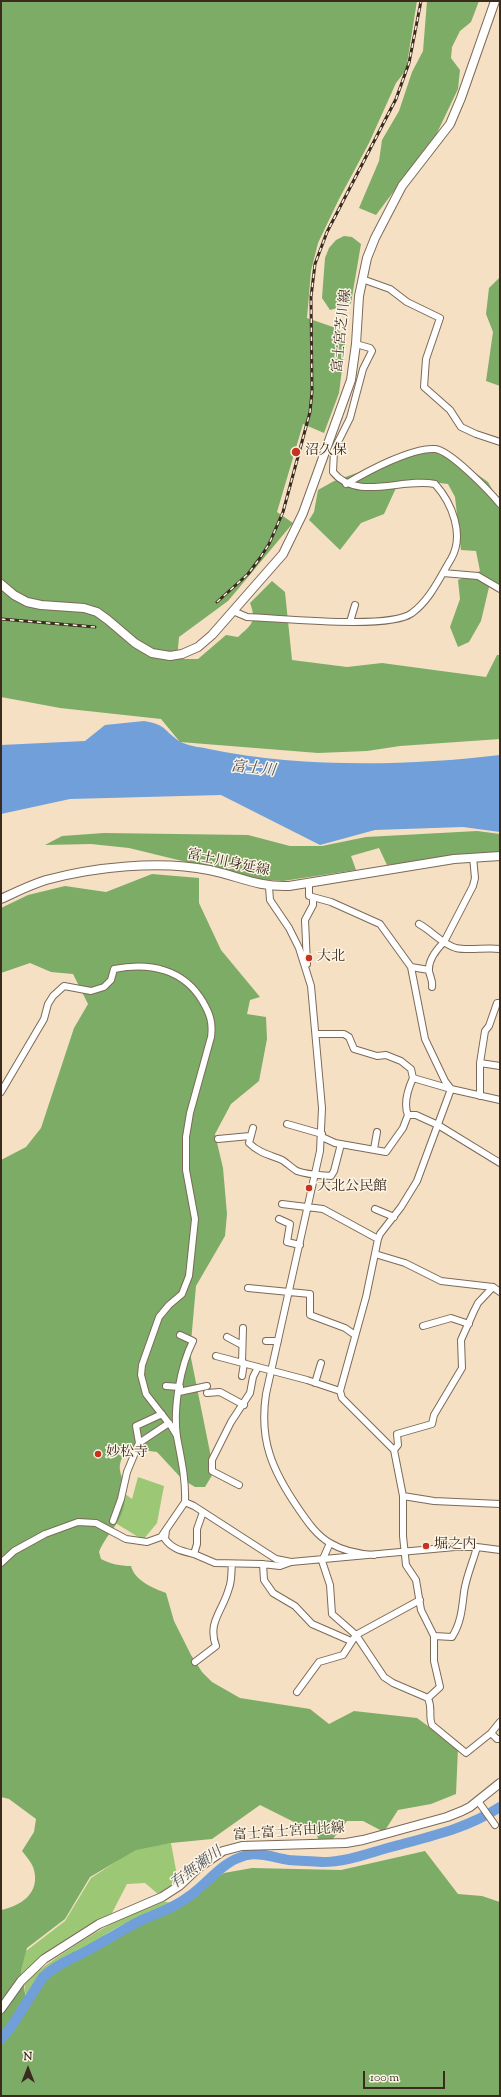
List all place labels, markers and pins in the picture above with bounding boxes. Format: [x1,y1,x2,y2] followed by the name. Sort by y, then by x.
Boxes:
[305,444,347,460] place label: 沼久保
[290,446,302,458] marker: 沼久保
[317,950,345,966] place label: 大北
[304,953,314,963] marker: 大北
[317,1180,387,1196] place label: 大北公民館
[304,1183,314,1193] marker: 大北公民館
[106,1446,148,1462] place label: 妙松寺
[93,1449,103,1459] marker: 妙松寺
[434,1538,476,1554] place label: 堀之内
[421,1541,431,1551] marker: 堀之内

